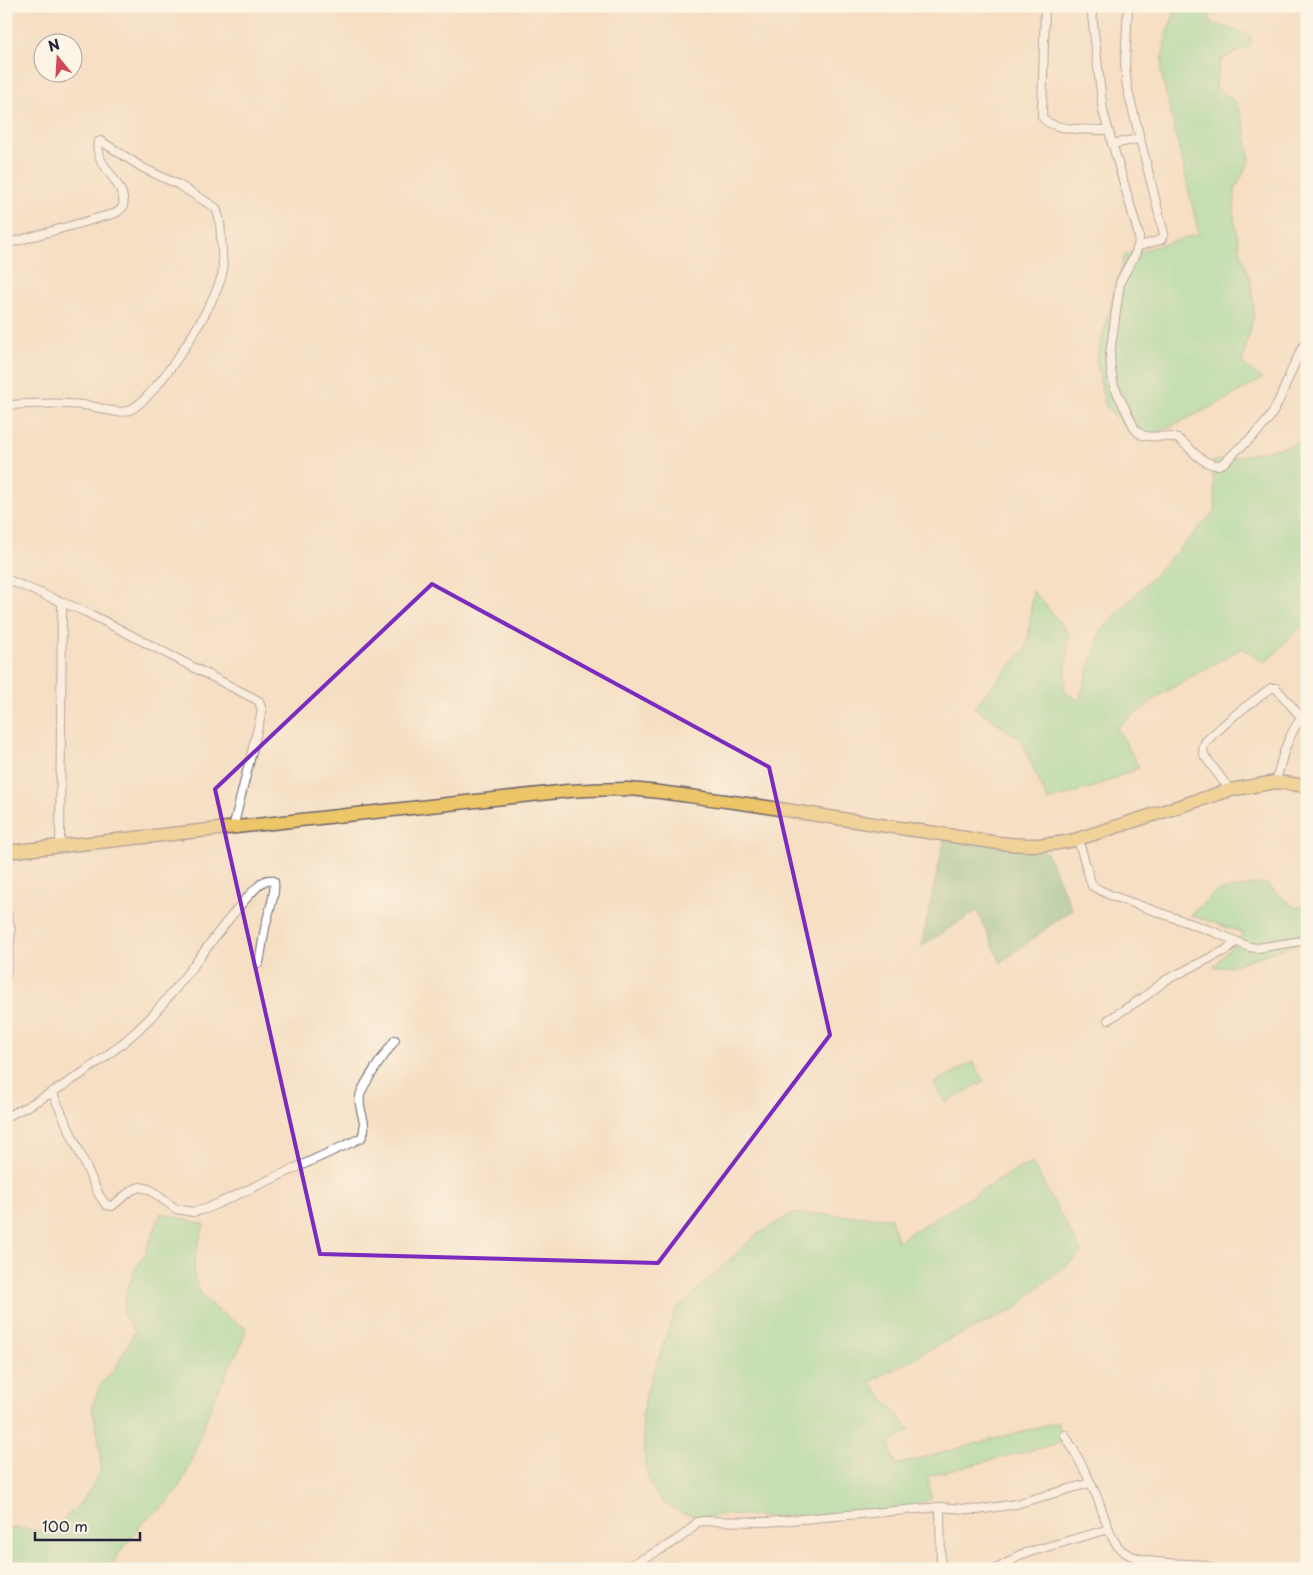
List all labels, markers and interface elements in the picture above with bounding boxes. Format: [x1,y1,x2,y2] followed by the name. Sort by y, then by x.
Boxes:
[32,32,82,82] north arrow
[45,33,62,57] text: N
[35,1510,140,1542] scale bar
[42,1514,88,1537] text: 100 m

